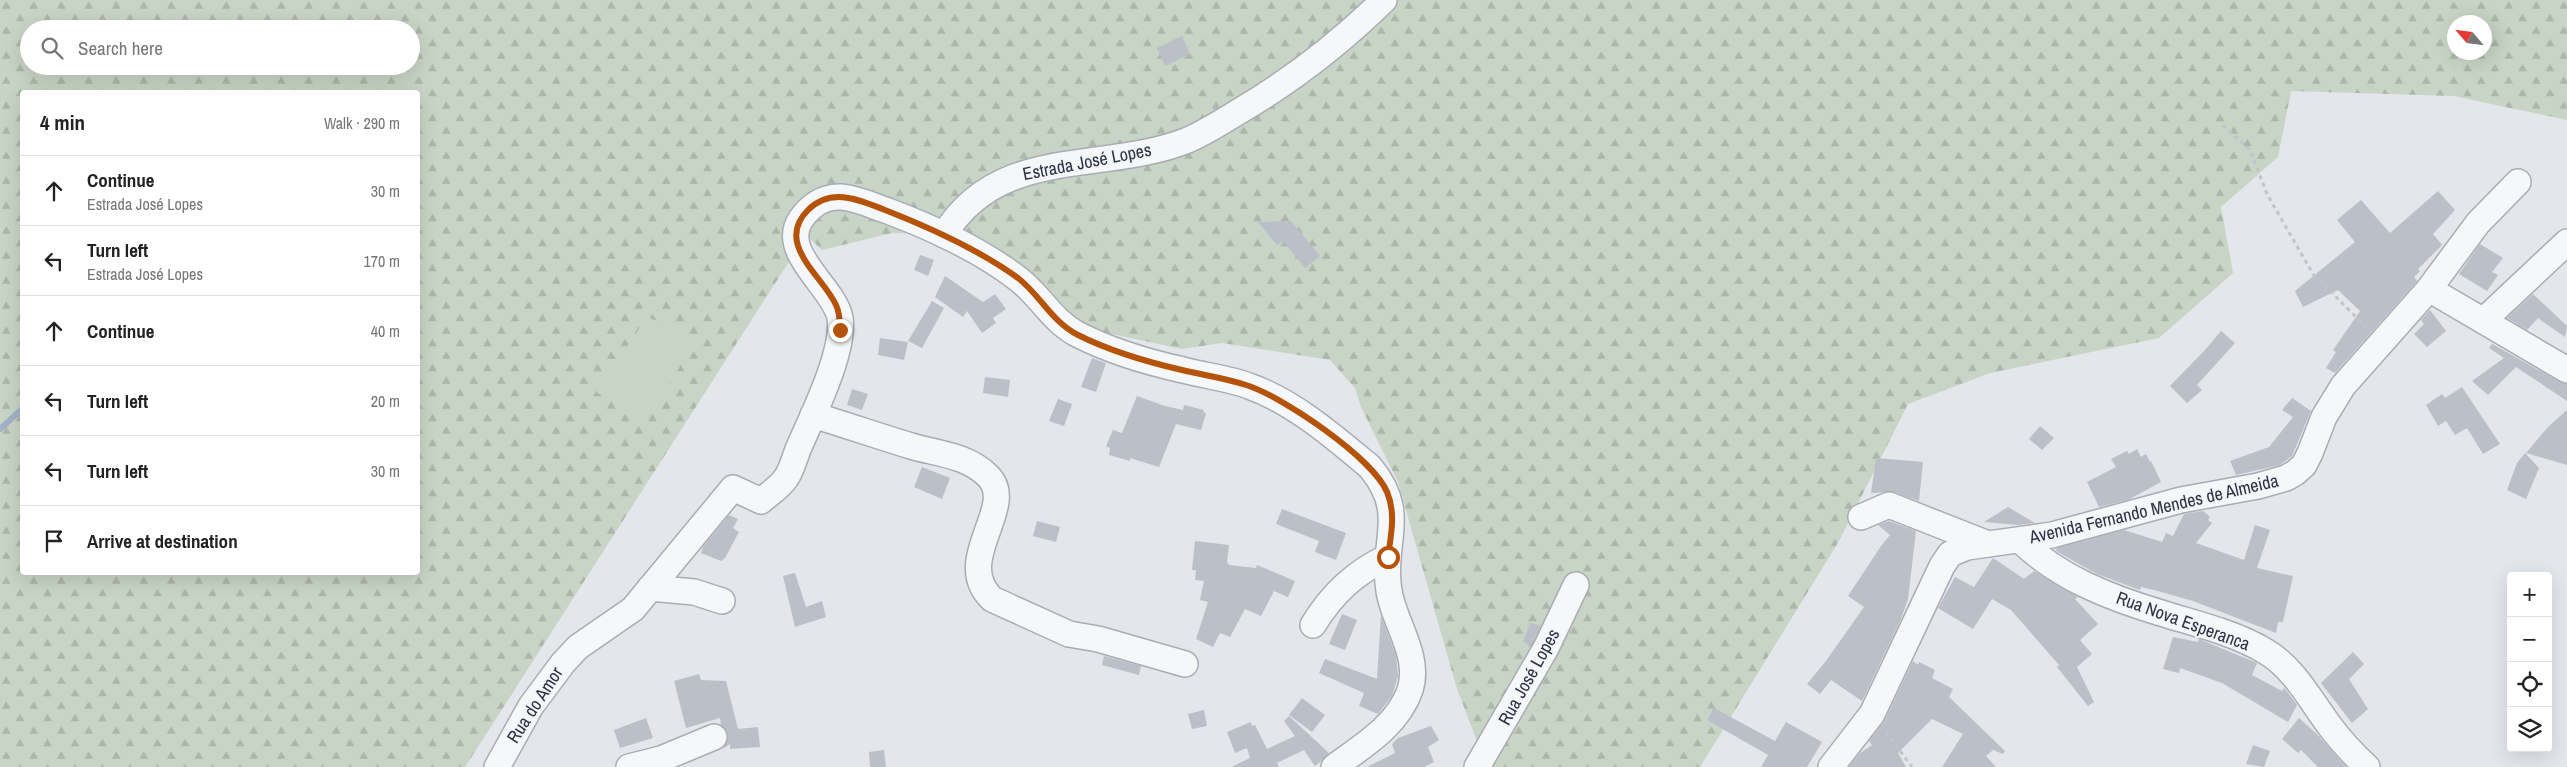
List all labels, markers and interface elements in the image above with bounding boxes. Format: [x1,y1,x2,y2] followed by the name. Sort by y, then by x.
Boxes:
[2447,15,2492,60] north arrow
[20,20,420,75] search box
[38,34,66,62] icon: search
[78,35,163,61] text: Search here
[40,108,85,137] text: 4 min
[324,112,400,134] text: Walk · 290 m
[1020,137,1153,186] street label: Estrada José Lopes
[87,167,155,193] text: Continue
[40,177,68,205] icon: ahead
[371,180,400,202] text: 30 m
[87,193,203,215] text: Estrada José Lopes
[87,237,148,263] text: Turn left
[40,247,68,275] icon: left
[364,250,400,272] text: 170 m
[87,263,203,285] text: Estrada José Lopes
[40,317,68,345] icon: ahead
[87,318,155,344] text: Continue
[829,319,852,342] route end
[371,320,400,342] text: 40 m
[40,387,68,415] icon: left
[87,388,148,414] text: Turn left
[371,390,400,412] text: 20 m
[40,457,68,485] icon: left
[87,458,148,484] text: Turn left
[371,460,400,482] text: 30 m
[2026,468,2281,550] street label: Avenida Fernando Mendes de Almeida
[40,527,68,555] icon: arrive
[87,528,238,554] text: Arrive at destination
[1377,546,1400,569] route start
[2507,572,2552,752] map controls
[2507,572,2552,617] button: +
[2113,585,2253,656] street label: Rua Nova Esperanca
[2507,617,2552,662] button: −
[1492,624,1565,729] street label: Rua José Lopes
[501,662,569,748] street label: Rua do Amor
[2507,662,2552,707] button: locate
[2507,707,2552,752] button: layers

